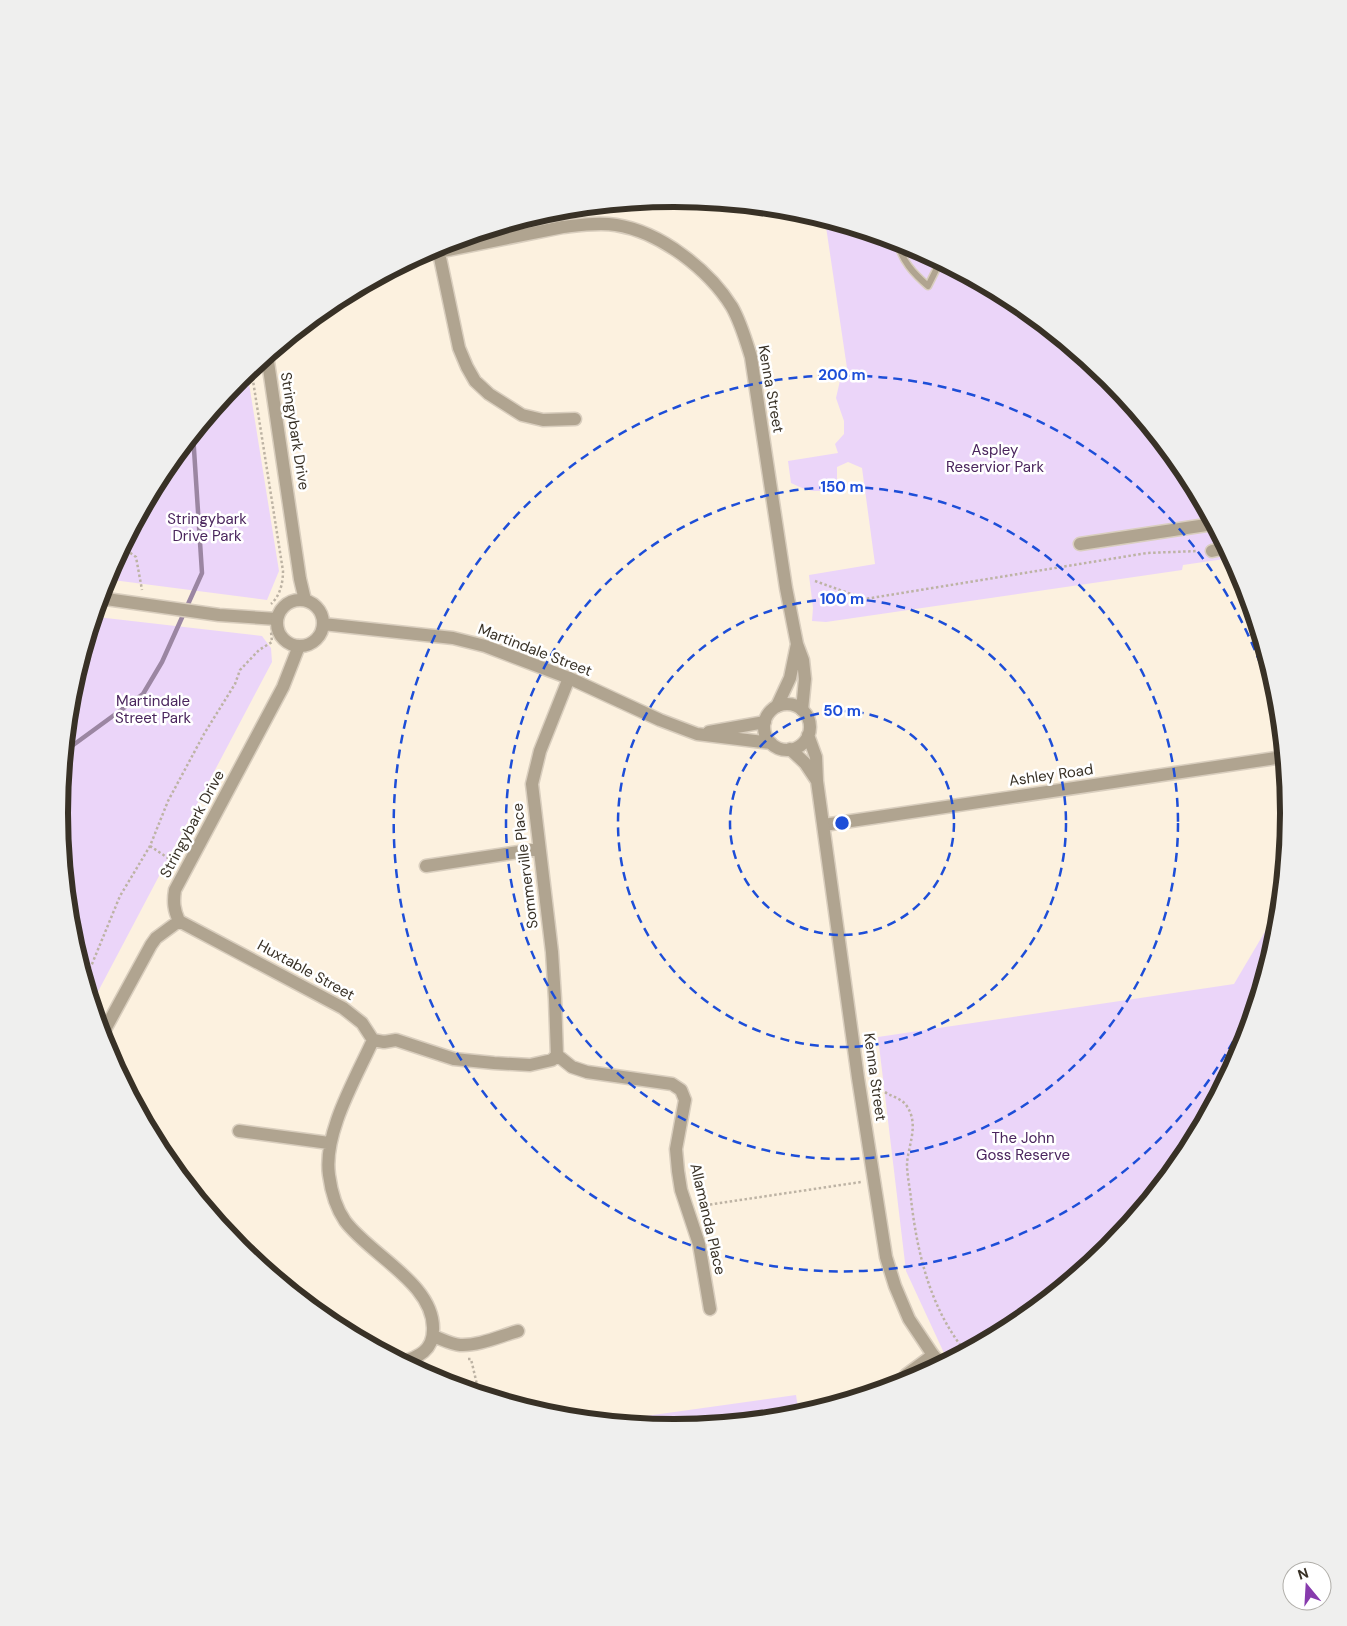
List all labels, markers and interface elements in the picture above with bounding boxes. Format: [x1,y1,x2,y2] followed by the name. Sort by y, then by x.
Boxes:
[753,344,789,435] street label: Kenna Street
[818,365,866,385] text: 200 m
[276,371,314,491] street label: Stringybark Drive
[946,440,1045,477] park label: Aspley Reservior Park
[821,477,864,497] text: 150 m
[167,509,247,546] park label: Stringybark Drive Park
[820,589,864,609] text: 100 m
[475,619,595,681] street label: Martindale Street
[115,691,191,728] park label: Martindale Street Park
[823,701,861,721] text: 50 m
[1008,759,1094,791] street label: Ashley Road
[155,767,229,881] street label: Stringybark Drive
[507,802,543,930] street label: Sommerville Place
[833,814,851,832] centre of rings
[254,935,358,1005] street label: Huxtable Street
[859,1032,891,1122] street label: Kenna Street
[976,1128,1070,1165] park label: The John Goss Reserve
[685,1161,731,1277] street label: Allamanda Place
[1282,1561,1332,1611] north arrow
[1295,1563,1311,1584] text: N

